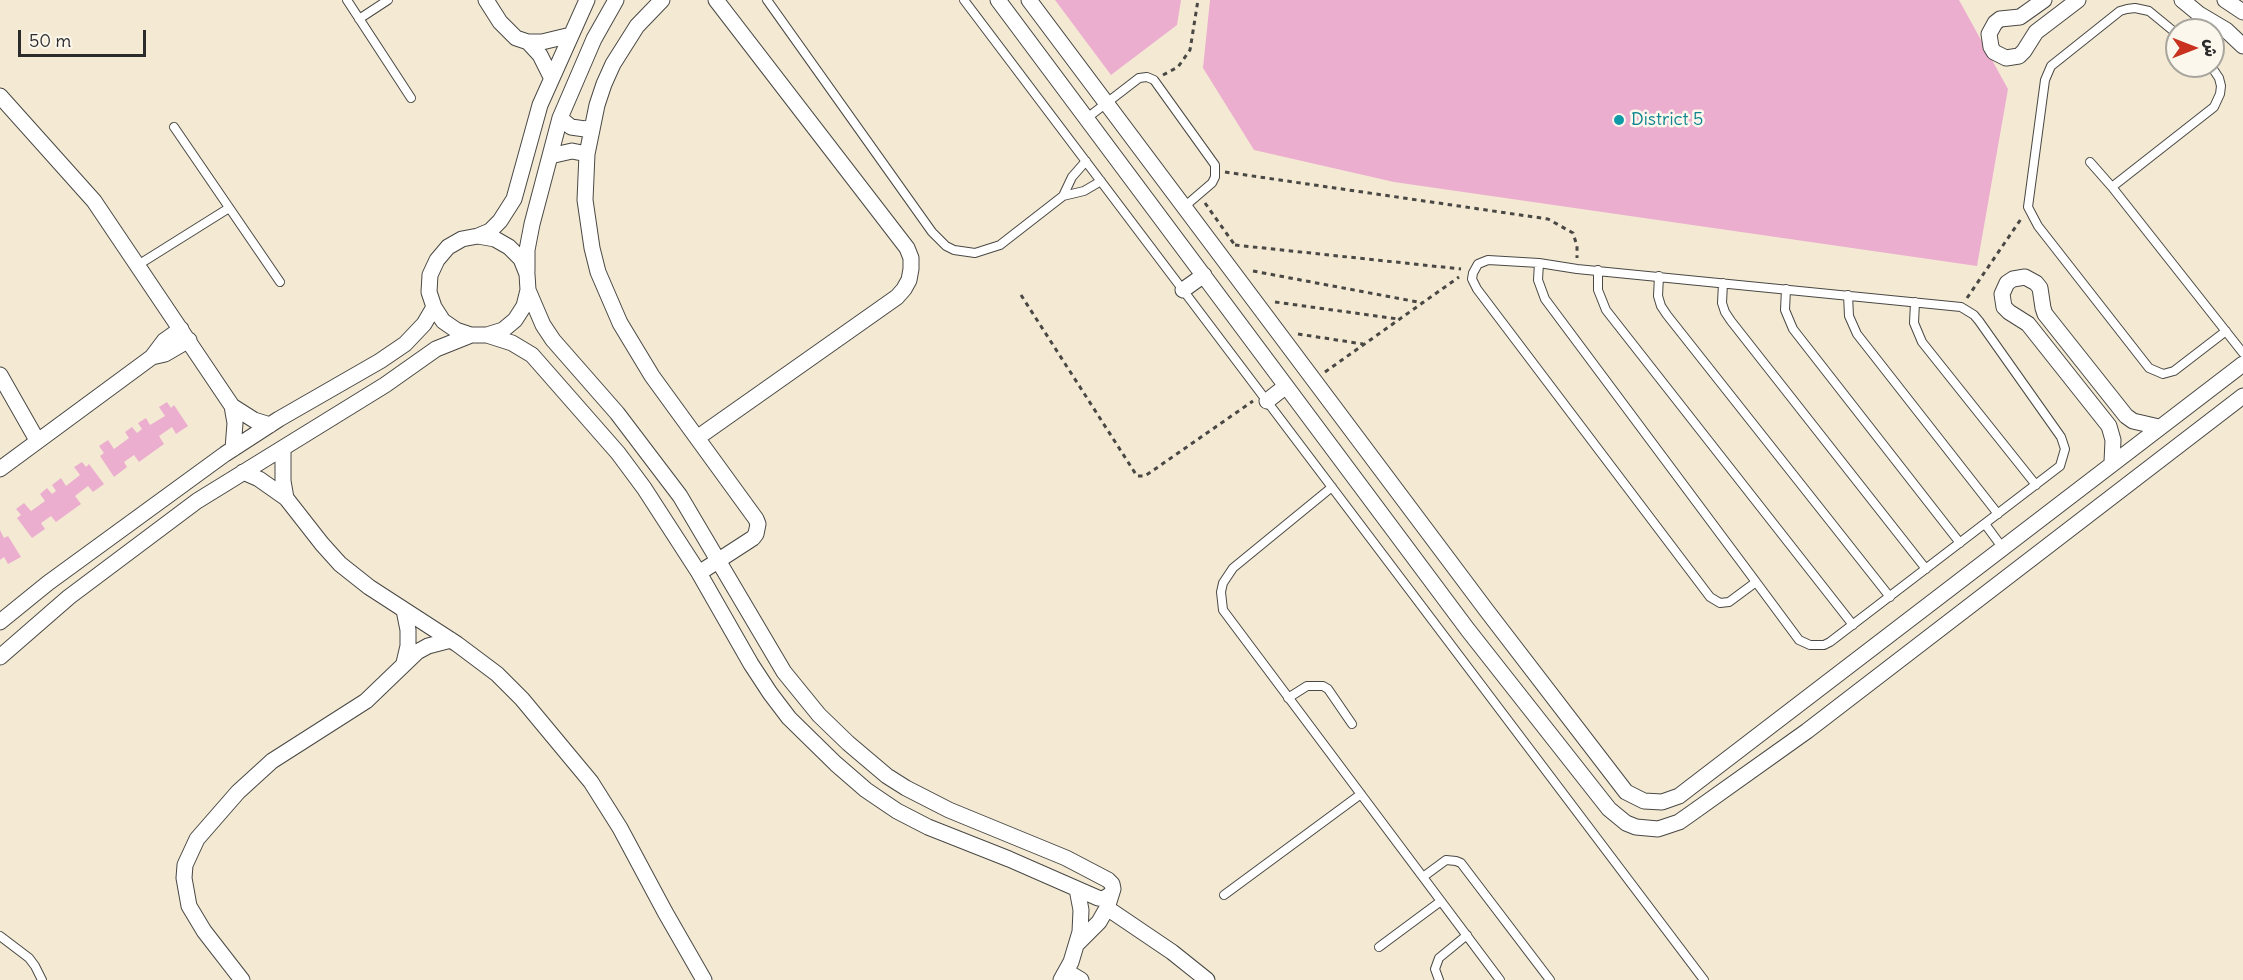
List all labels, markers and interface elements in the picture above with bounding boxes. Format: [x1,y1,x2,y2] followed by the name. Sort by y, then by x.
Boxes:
[21,18,148,56] scale bar
[2165,18,2225,78] north arrow
[29,29,71,52] text: 50 m
[2201,39,2221,57] text: ش
[1631,109,1703,131] place label: District 5
[1612,113,1626,127] marker: District 5

